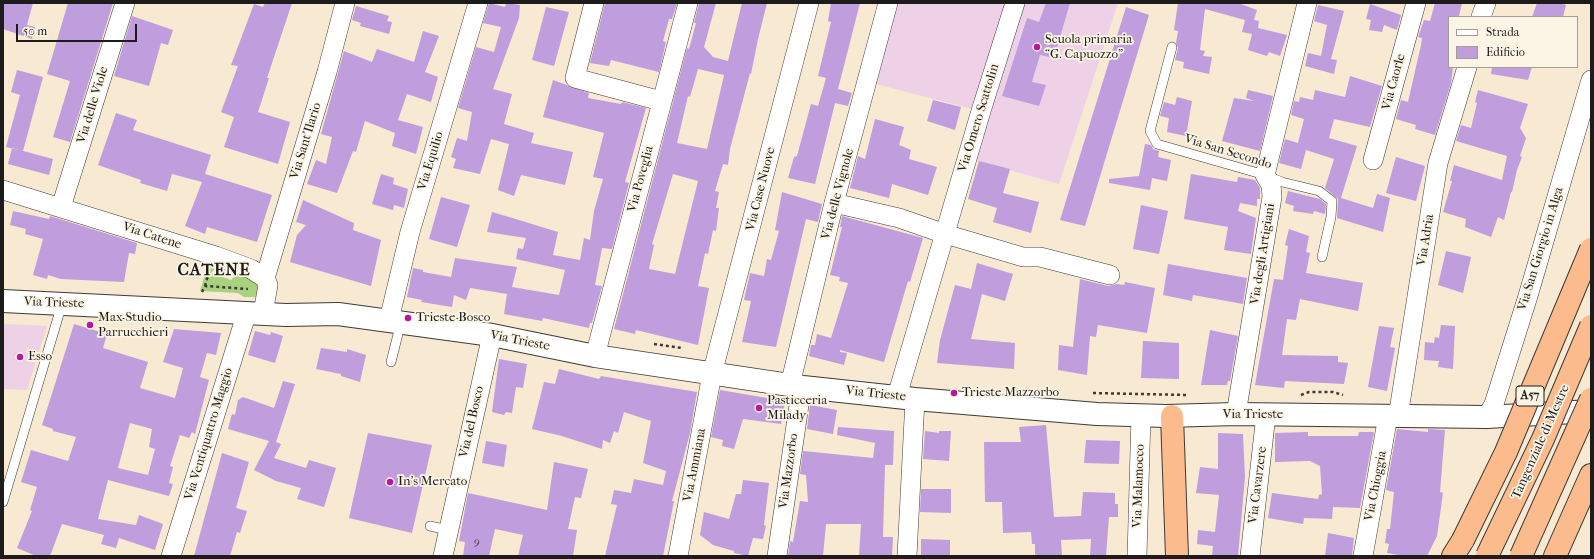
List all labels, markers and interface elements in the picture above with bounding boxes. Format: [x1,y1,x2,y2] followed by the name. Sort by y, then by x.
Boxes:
[18,16,139,42] scale bar
[1448,16,1578,68] legend
[23,24,47,38] text: 50 m
[1486,25,1519,39] text: Strada
[1045,32,1132,63] place label: Scuola primaria “G. Capuozzo”
[1032,42,1042,52] marker: Scuola primaria “G. Capuozzo”
[1486,45,1525,59] text: Edificio
[1379,52,1409,112] street label: Via Caorle
[955,62,1003,174] street label: Via Omero Scattolin
[74,65,112,145] street label: Via delle Viole
[287,101,325,181] street label: Via Sant'Ilario
[415,130,447,192] street label: Via Equilio
[1182,131,1274,173] street label: Via San Secondo
[625,144,657,214] street label: Via Poveglia
[743,145,779,233] street label: Via Case Nuove
[818,147,858,241] street label: Via delle Vignole
[1515,185,1567,313] street label: Via San Giorgio in Alga
[1247,202,1279,306] street label: Via degli Artigiani
[1414,213,1438,267] street label: Via Adria
[121,219,183,253] street label: Via Catene
[177,261,251,281] district label: CATENE
[23,294,85,312] street label: Via Trieste
[98,310,168,341] place label: Max Studio Parrucchieri
[416,310,490,326] place label: Trieste Bosco
[403,313,413,323] marker: Trieste Bosco
[85,320,95,330] marker: Max Studio Parrucchieri
[489,328,551,354] street label: Via Trieste
[28,349,52,365] place label: Esso
[15,352,25,362] marker: Esso
[181,366,237,502] street label: Via Ventiquattro Maggio
[1509,382,1573,502] street label: Tangenziale di Mestre
[845,383,907,405] street label: Via Trieste
[456,385,488,459] street label: Via del Bosco
[962,385,1059,401] place label: Trieste Mazzorbo
[1516,386,1544,406] road number: A57
[949,388,959,398] marker: Trieste Mazzorbo
[767,393,827,424] place label: Pasticceria Milady
[754,403,764,413] marker: Pasticceria Milady
[1223,407,1283,423] street label: Via Trieste
[680,427,710,503] street label: Via Ammiana
[776,432,802,510] street label: Via Mazzorbo
[1130,444,1148,528] street label: Via Malamocco
[1246,446,1270,524] street label: Via Cavarzere
[1362,450,1390,522] street label: Via Chioggia
[398,474,467,490] place label: In's Mercato
[385,477,395,487] marker: In's Mercato
[474,535,480,549] house number: 9

